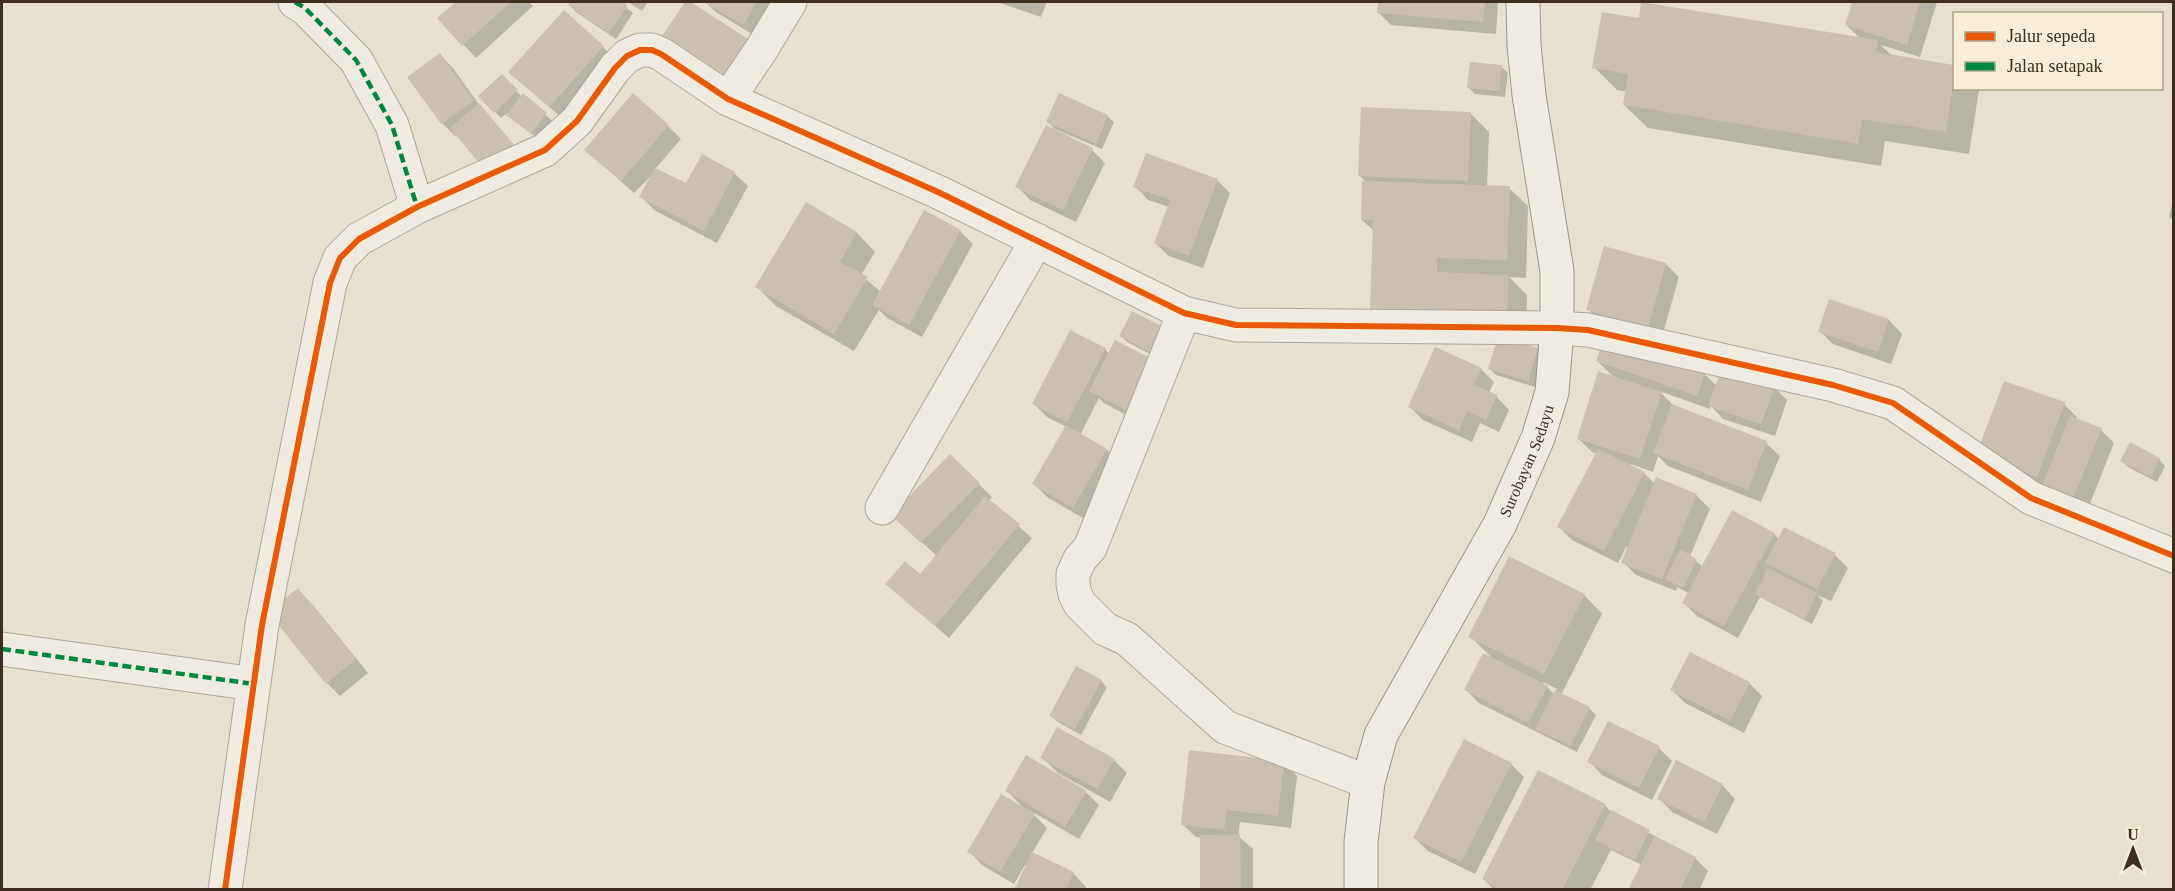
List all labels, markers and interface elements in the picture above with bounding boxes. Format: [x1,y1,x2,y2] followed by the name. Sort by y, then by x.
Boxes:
[1953,12,2163,90] legend
[2007,26,2095,46] text: Jalur sepeda
[2007,56,2102,76] text: Jalan setapak
[1496,403,1556,519] street label: Surobayan Sedayu
[2103,819,2163,879] north arrow
[2127,826,2139,843] text: U

